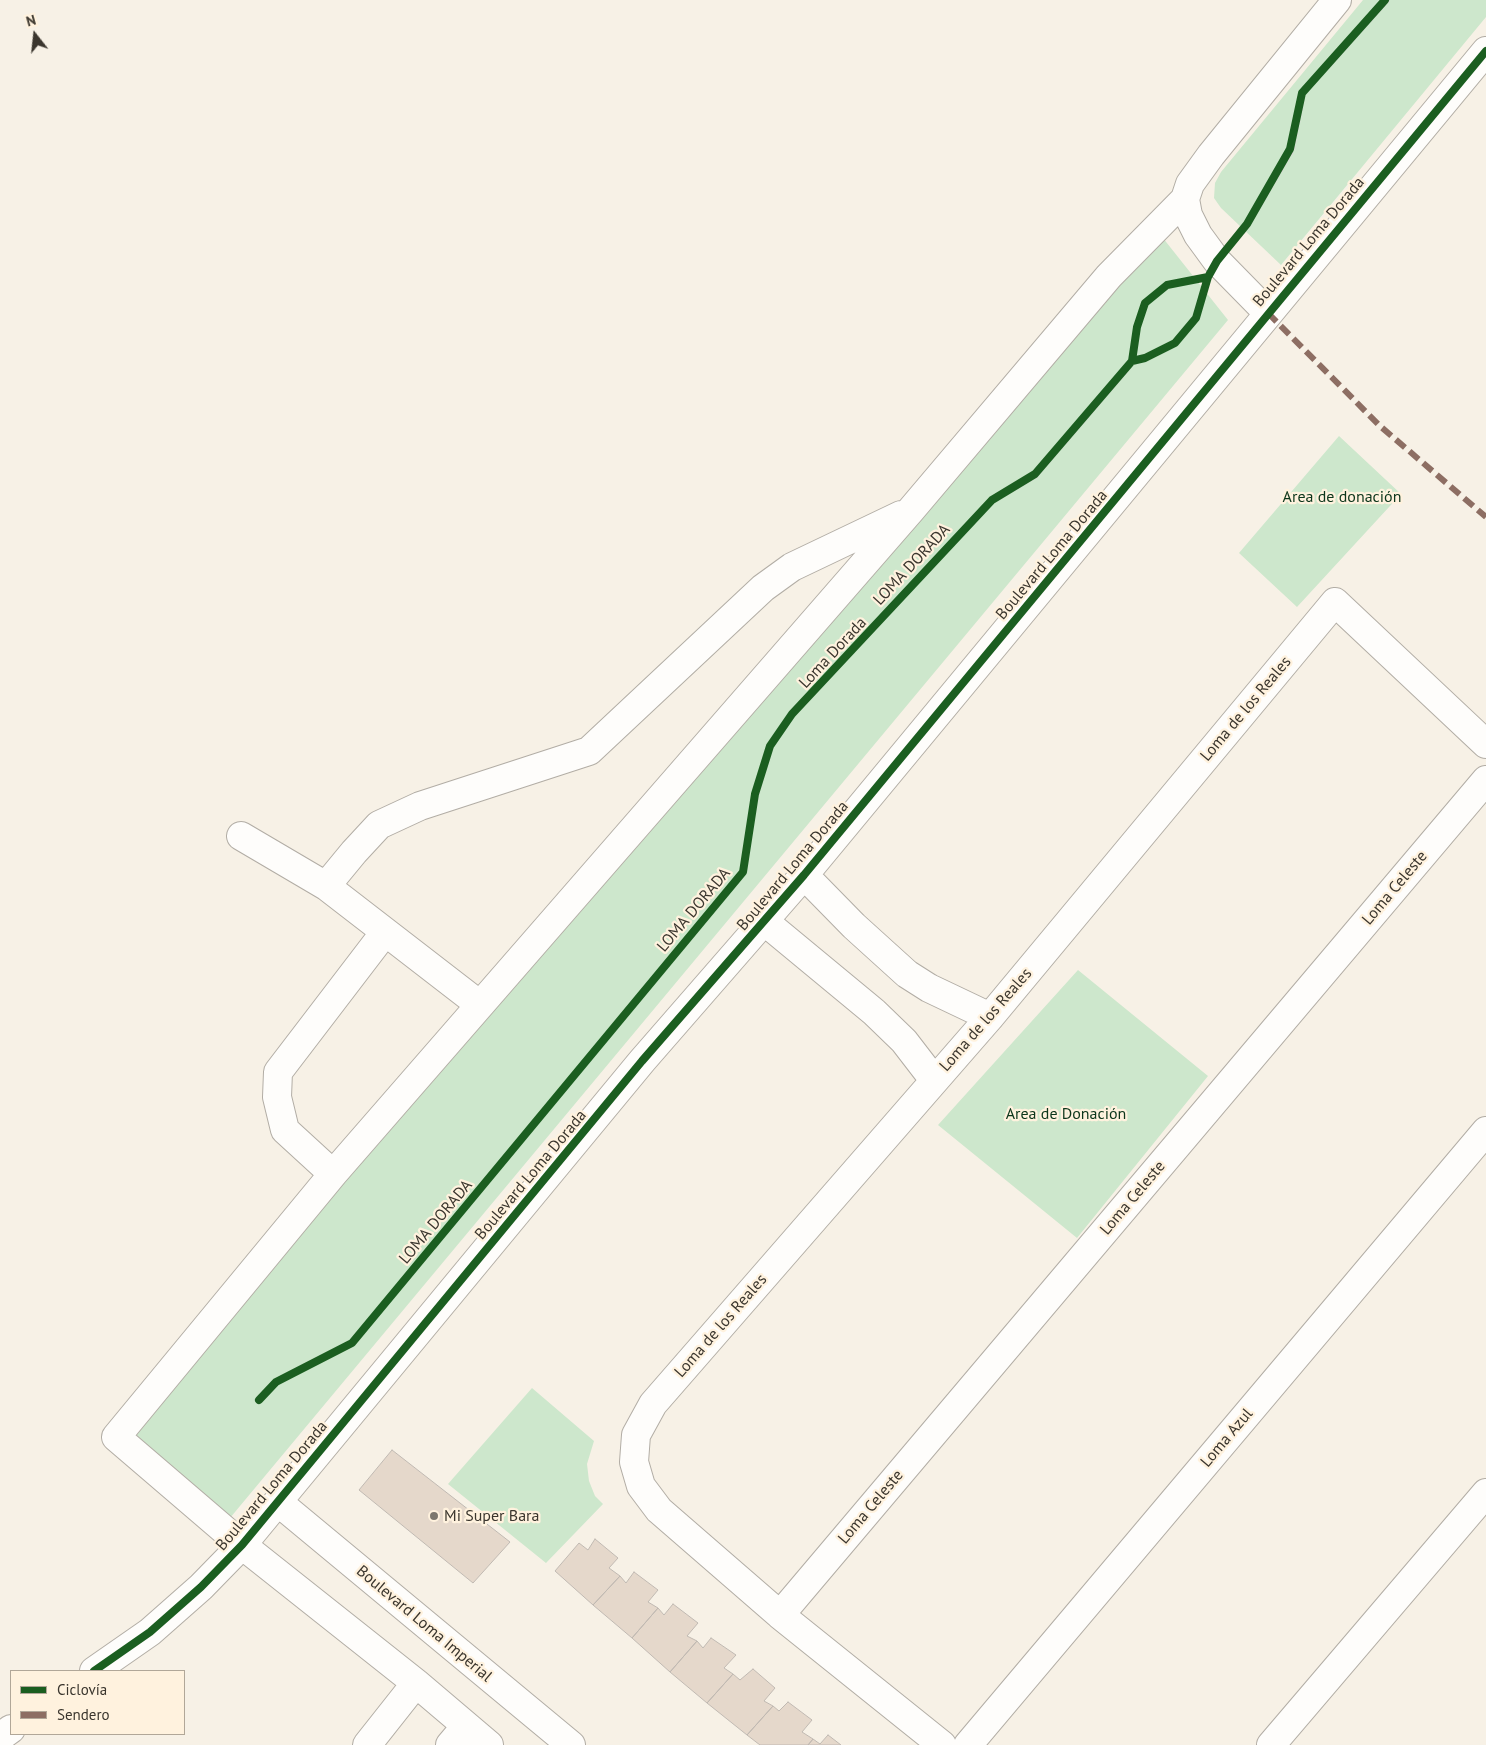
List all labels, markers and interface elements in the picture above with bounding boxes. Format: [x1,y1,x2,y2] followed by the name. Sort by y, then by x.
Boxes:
[10,10,60,60] north arrow
[24,11,38,31] text: N
[1249,173,1369,311] street label: Boulevard Loma Dorada
[992,486,1112,624] street label: Boulevard Loma Dorada
[1283,487,1401,507] park label: Area de donación
[870,521,954,609] street label: LOMA DORADA
[795,614,871,692] street label: Loma Dorada
[1197,653,1295,765] street label: Loma de los Reales
[733,797,853,935] street label: Boulevard Loma Dorada
[1358,847,1432,929] street label: Loma Celeste
[653,864,735,956] street label: LOMA DORADA
[936,964,1036,1076] street label: Loma de los Reales
[1006,1104,1126,1124] park label: Area de Donación
[471,1106,591,1244] street label: Boulevard Loma Dorada
[1096,1157,1170,1239] street label: Loma Celeste
[395,1176,477,1268] street label: LOMA DORADA
[671,1270,771,1382] street label: Loma de los Reales
[1197,1405,1257,1471] street label: Loma Azul
[212,1417,332,1555] street label: Boulevard Loma Dorada
[834,1466,908,1548] street label: Loma Celeste
[444,1506,539,1526] place label: Mi Super Bara
[428,1510,440,1522] marker: Mi Super Bara
[352,1562,496,1686] street label: Boulevard Loma Imperial
[10,1670,185,1735] legend
[57,1680,107,1699] text: Ciclovía
[57,1705,110,1724] text: Sendero

